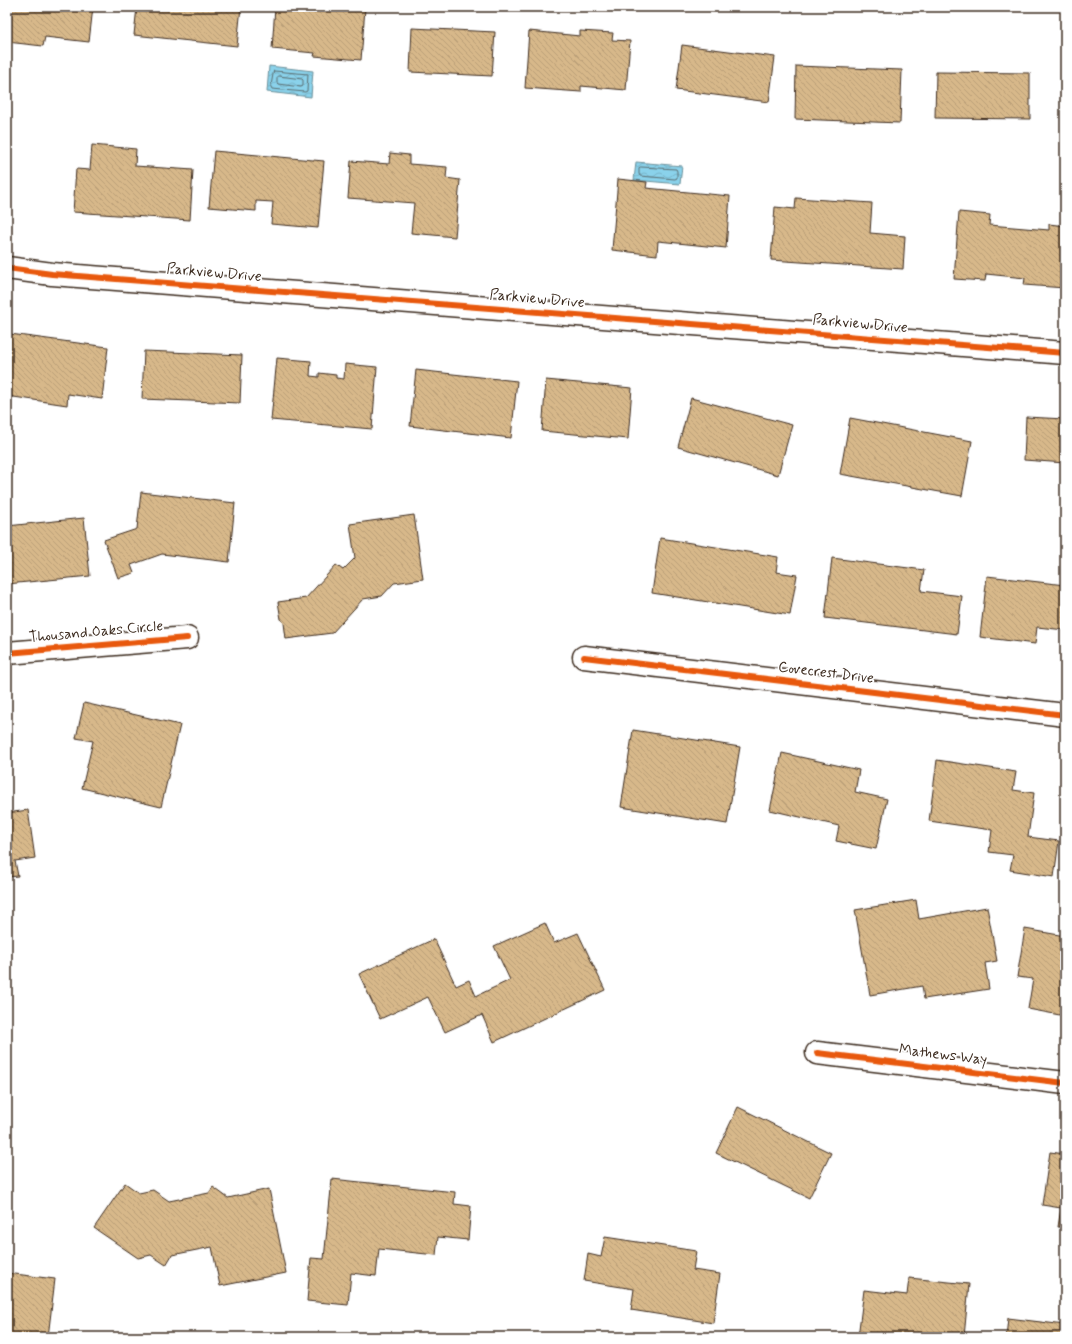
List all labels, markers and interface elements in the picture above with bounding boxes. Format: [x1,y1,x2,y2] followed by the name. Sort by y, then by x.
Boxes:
[166,259,263,287] street label: Parkview Drive
[489,285,586,313] street label: Parkview Drive
[812,310,909,338] street label: Parkview Drive
[28,616,164,648] street label: Thousand Oaks Circle
[777,657,875,689] street label: Covecrest Drive
[898,1040,988,1070] street label: Mathews Way

